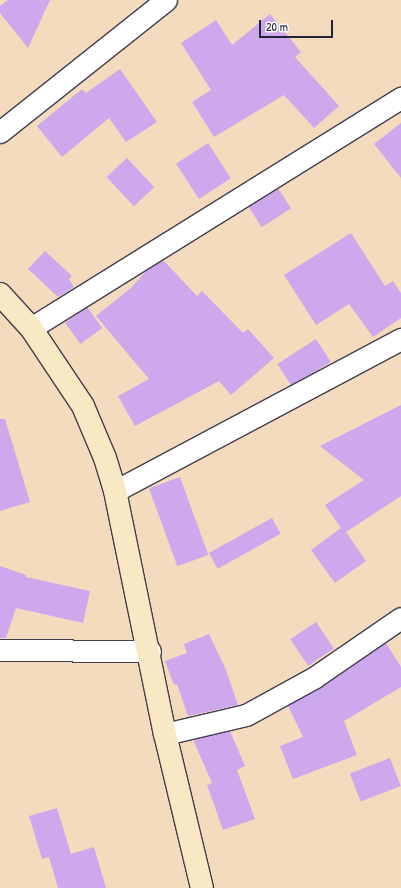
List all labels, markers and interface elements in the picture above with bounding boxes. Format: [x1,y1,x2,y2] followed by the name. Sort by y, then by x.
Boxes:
[261,12,335,38] scale bar
[266,18,288,35] text: 20 m

